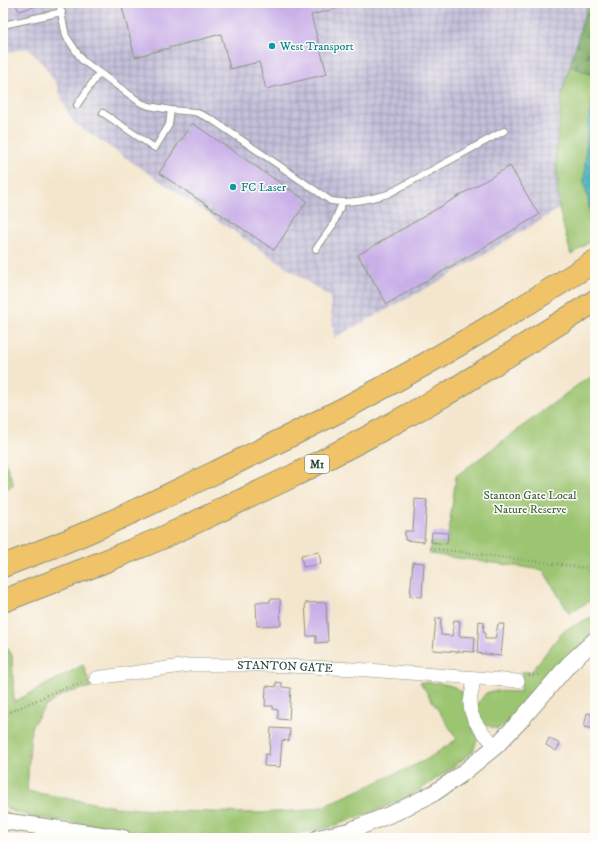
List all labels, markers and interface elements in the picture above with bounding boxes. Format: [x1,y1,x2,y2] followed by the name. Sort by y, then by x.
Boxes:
[279,39,354,54] place label: West Transport
[267,41,277,51] marker: West Transport
[241,180,287,195] place label: FC Laser
[228,182,238,192] marker: FC Laser
[305,455,329,473] road number: M1
[483,488,577,517] park label: Stanton Gate Local Nature Reserve
[237,658,334,676] street label: STANTON GATE

